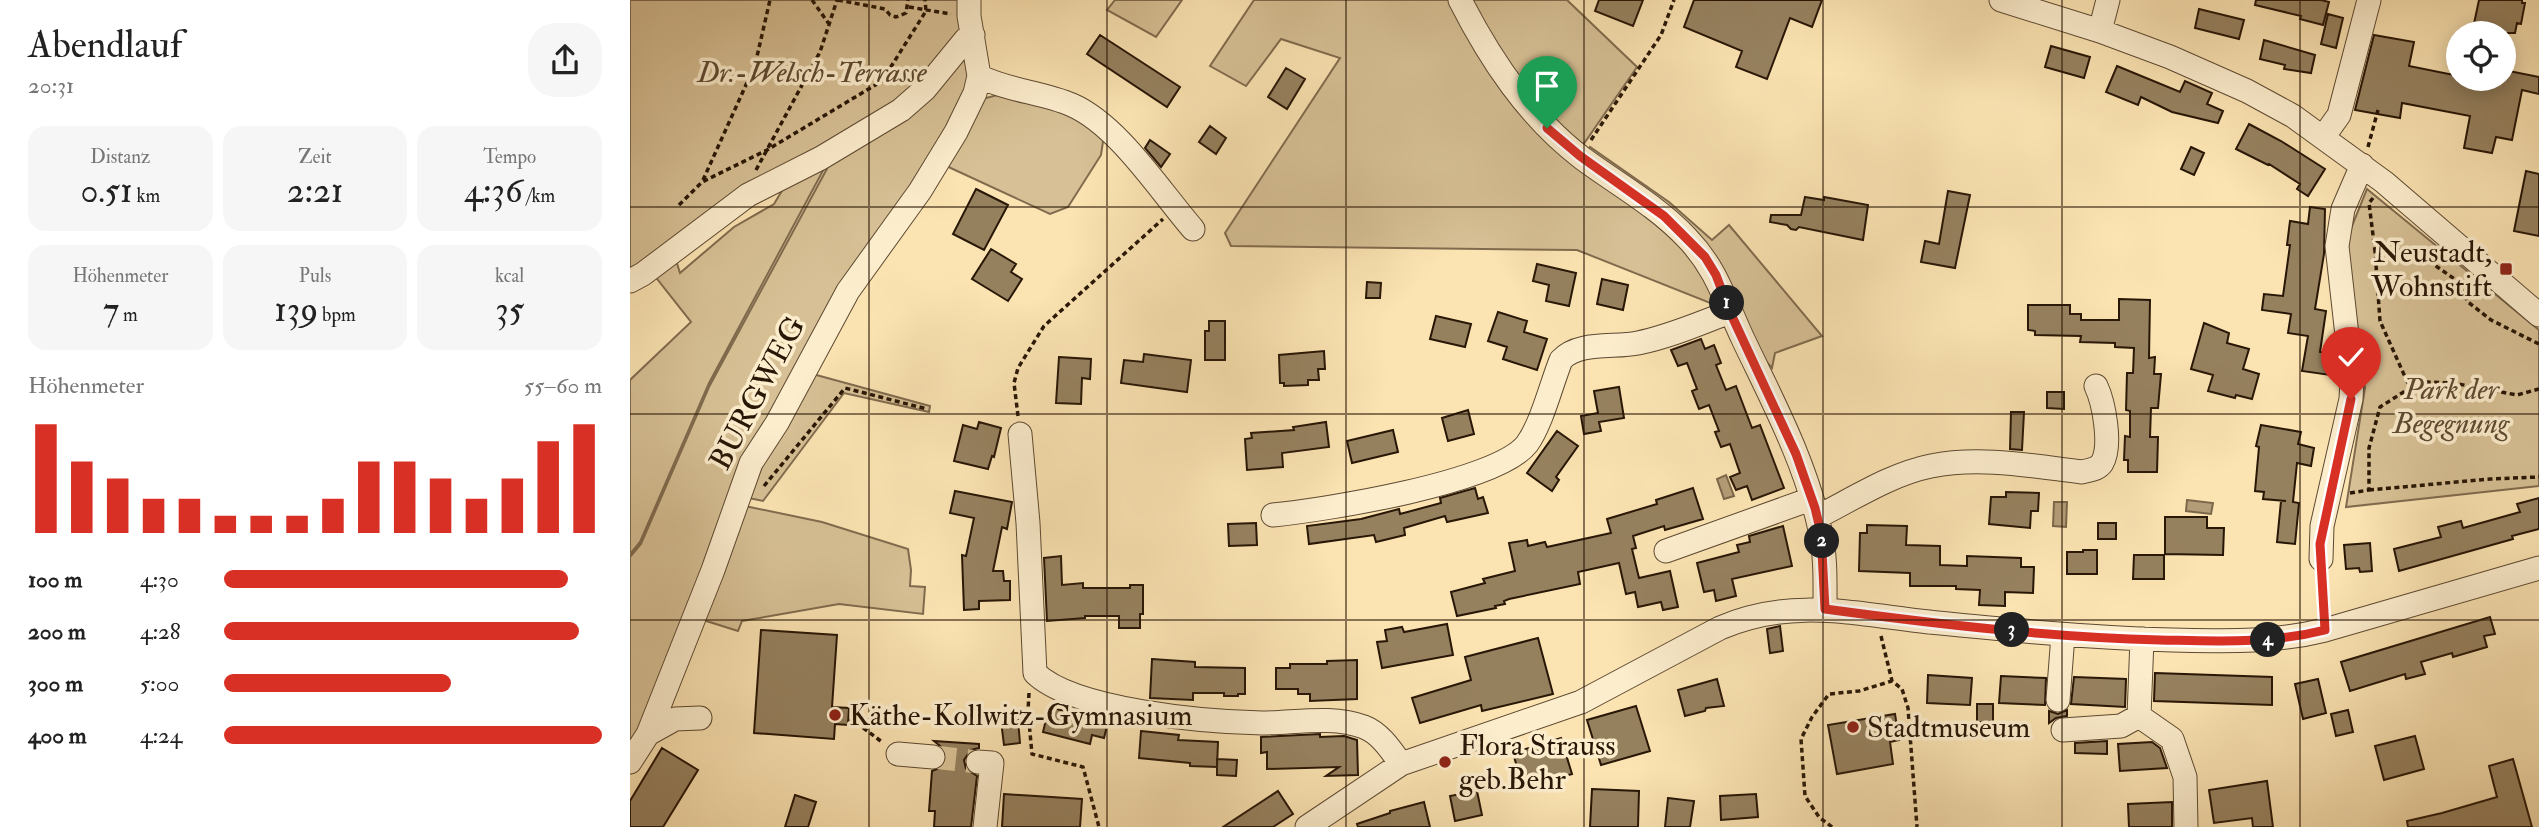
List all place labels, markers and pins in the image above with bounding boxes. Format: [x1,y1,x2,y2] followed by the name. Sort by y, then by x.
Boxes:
[1517,56,1577,128] pin
[2370,234,2492,305] place label: Neustadt, Wohnstift
[2498,261,2514,277] marker: Neustadt, Wohnstift
[1710,286,1744,320] pin: 1
[2321,327,2381,399] pin
[1804,524,1840,558] pin: 2
[1994,612,2030,648] pin: 3
[2250,622,2286,658] pin: 4
[849,697,1193,734] place label: Käthe-Kollwitz-Gymnasium
[827,707,843,723] marker: Käthe-Kollwitz-Gymnasium
[1867,709,2030,746] place label: Stadtmuseum
[1845,719,1861,735] marker: Stadtmuseum
[1459,727,1616,798] place label: Flora Strauss geb.Behr
[1437,754,1453,770] marker: Flora Strauss geb.Behr

